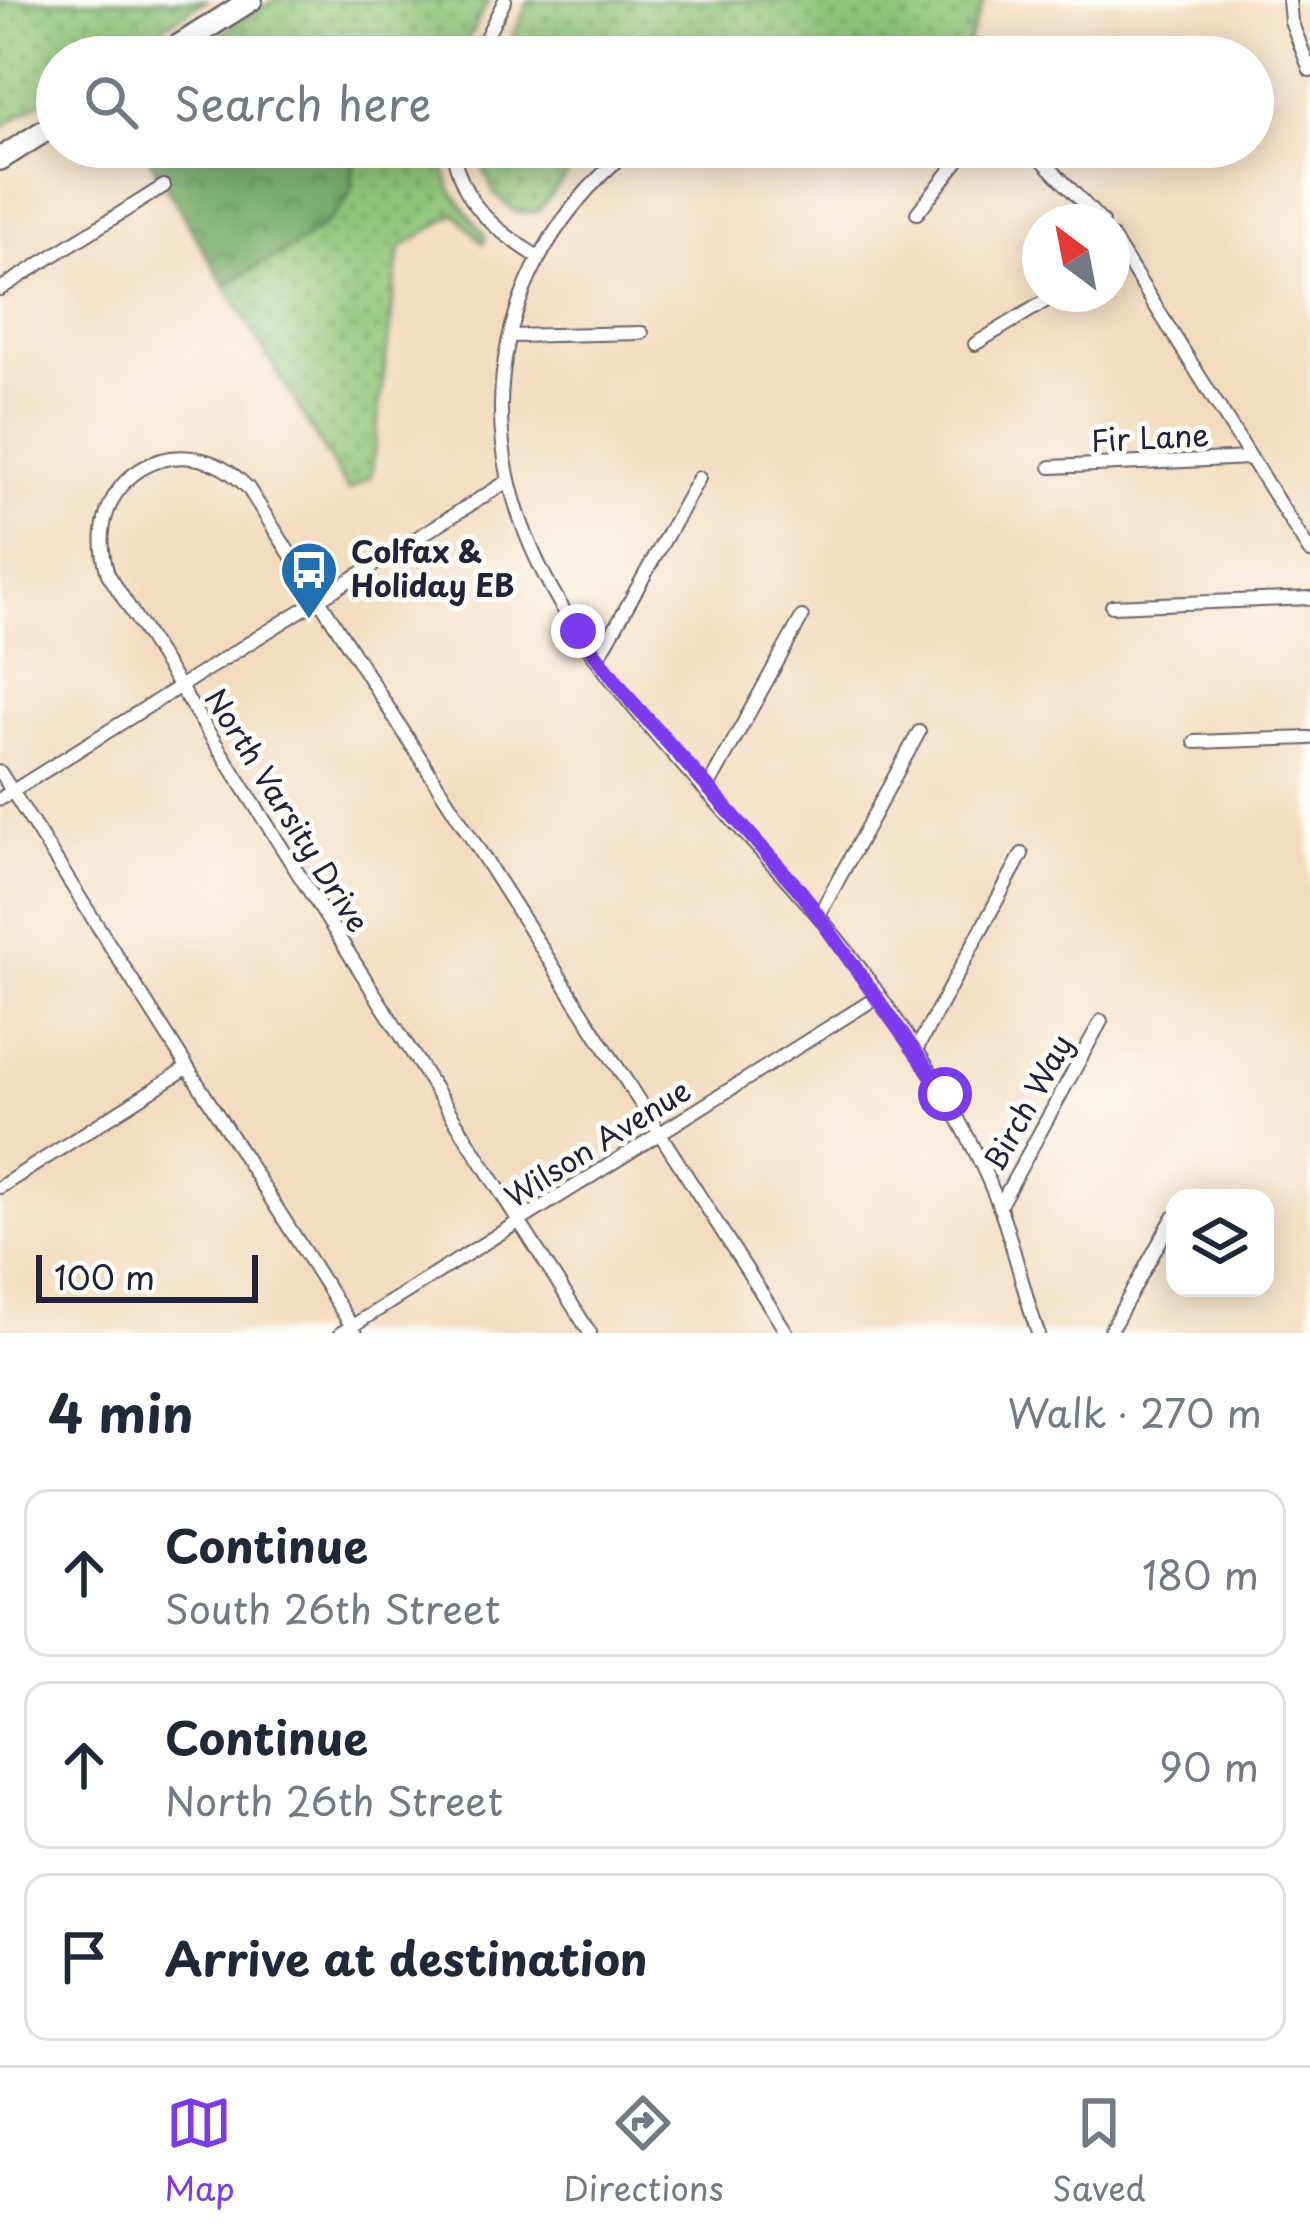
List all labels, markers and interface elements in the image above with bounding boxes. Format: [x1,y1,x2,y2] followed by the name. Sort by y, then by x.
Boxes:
[36,36,1274,168] search box
[174,68,431,136] text: Search here
[78,69,144,135] icon: search
[1022,204,1130,312] north arrow
[1090,411,1210,462] street label: Fir Lane
[351,528,515,607] place label: Colfax & Holiday EB
[278,539,340,621] bus stop icon: Colfax & Holiday EB
[551,604,605,658] route end
[195,679,381,940] street label: North Varsity Drive
[971,1025,1083,1178] street label: Birch Way
[495,1067,699,1217] street label: Wilson Avenue
[918,1067,972,1121] route start
[1166,1189,1274,1297] map controls
[1166,1189,1274,1297] button: layers
[36,1249,258,1302] scale bar
[54,1251,155,1301] text: 100 m
[48,1373,193,1450] text: 4 min
[1007,1382,1262,1441] text: Walk · 270 m
[165,1510,368,1578] text: Continue
[51,1540,117,1606] icon: ahead
[1142,1544,1259,1603] text: 180 m
[165,1578,501,1637] text: South 26th Street
[165,1702,368,1770] text: Continue
[51,1732,117,1798] icon: ahead
[1159,1736,1259,1795] text: 90 m
[165,1770,503,1829] text: North 26th Street
[165,1923,648,1991] text: Arrive at destination
[51,1924,117,1990] icon: arrive
[164,2090,235,2212] tab: Map
[563,2090,724,2212] tab: Directions
[1052,2090,1146,2212] tab: Saved

